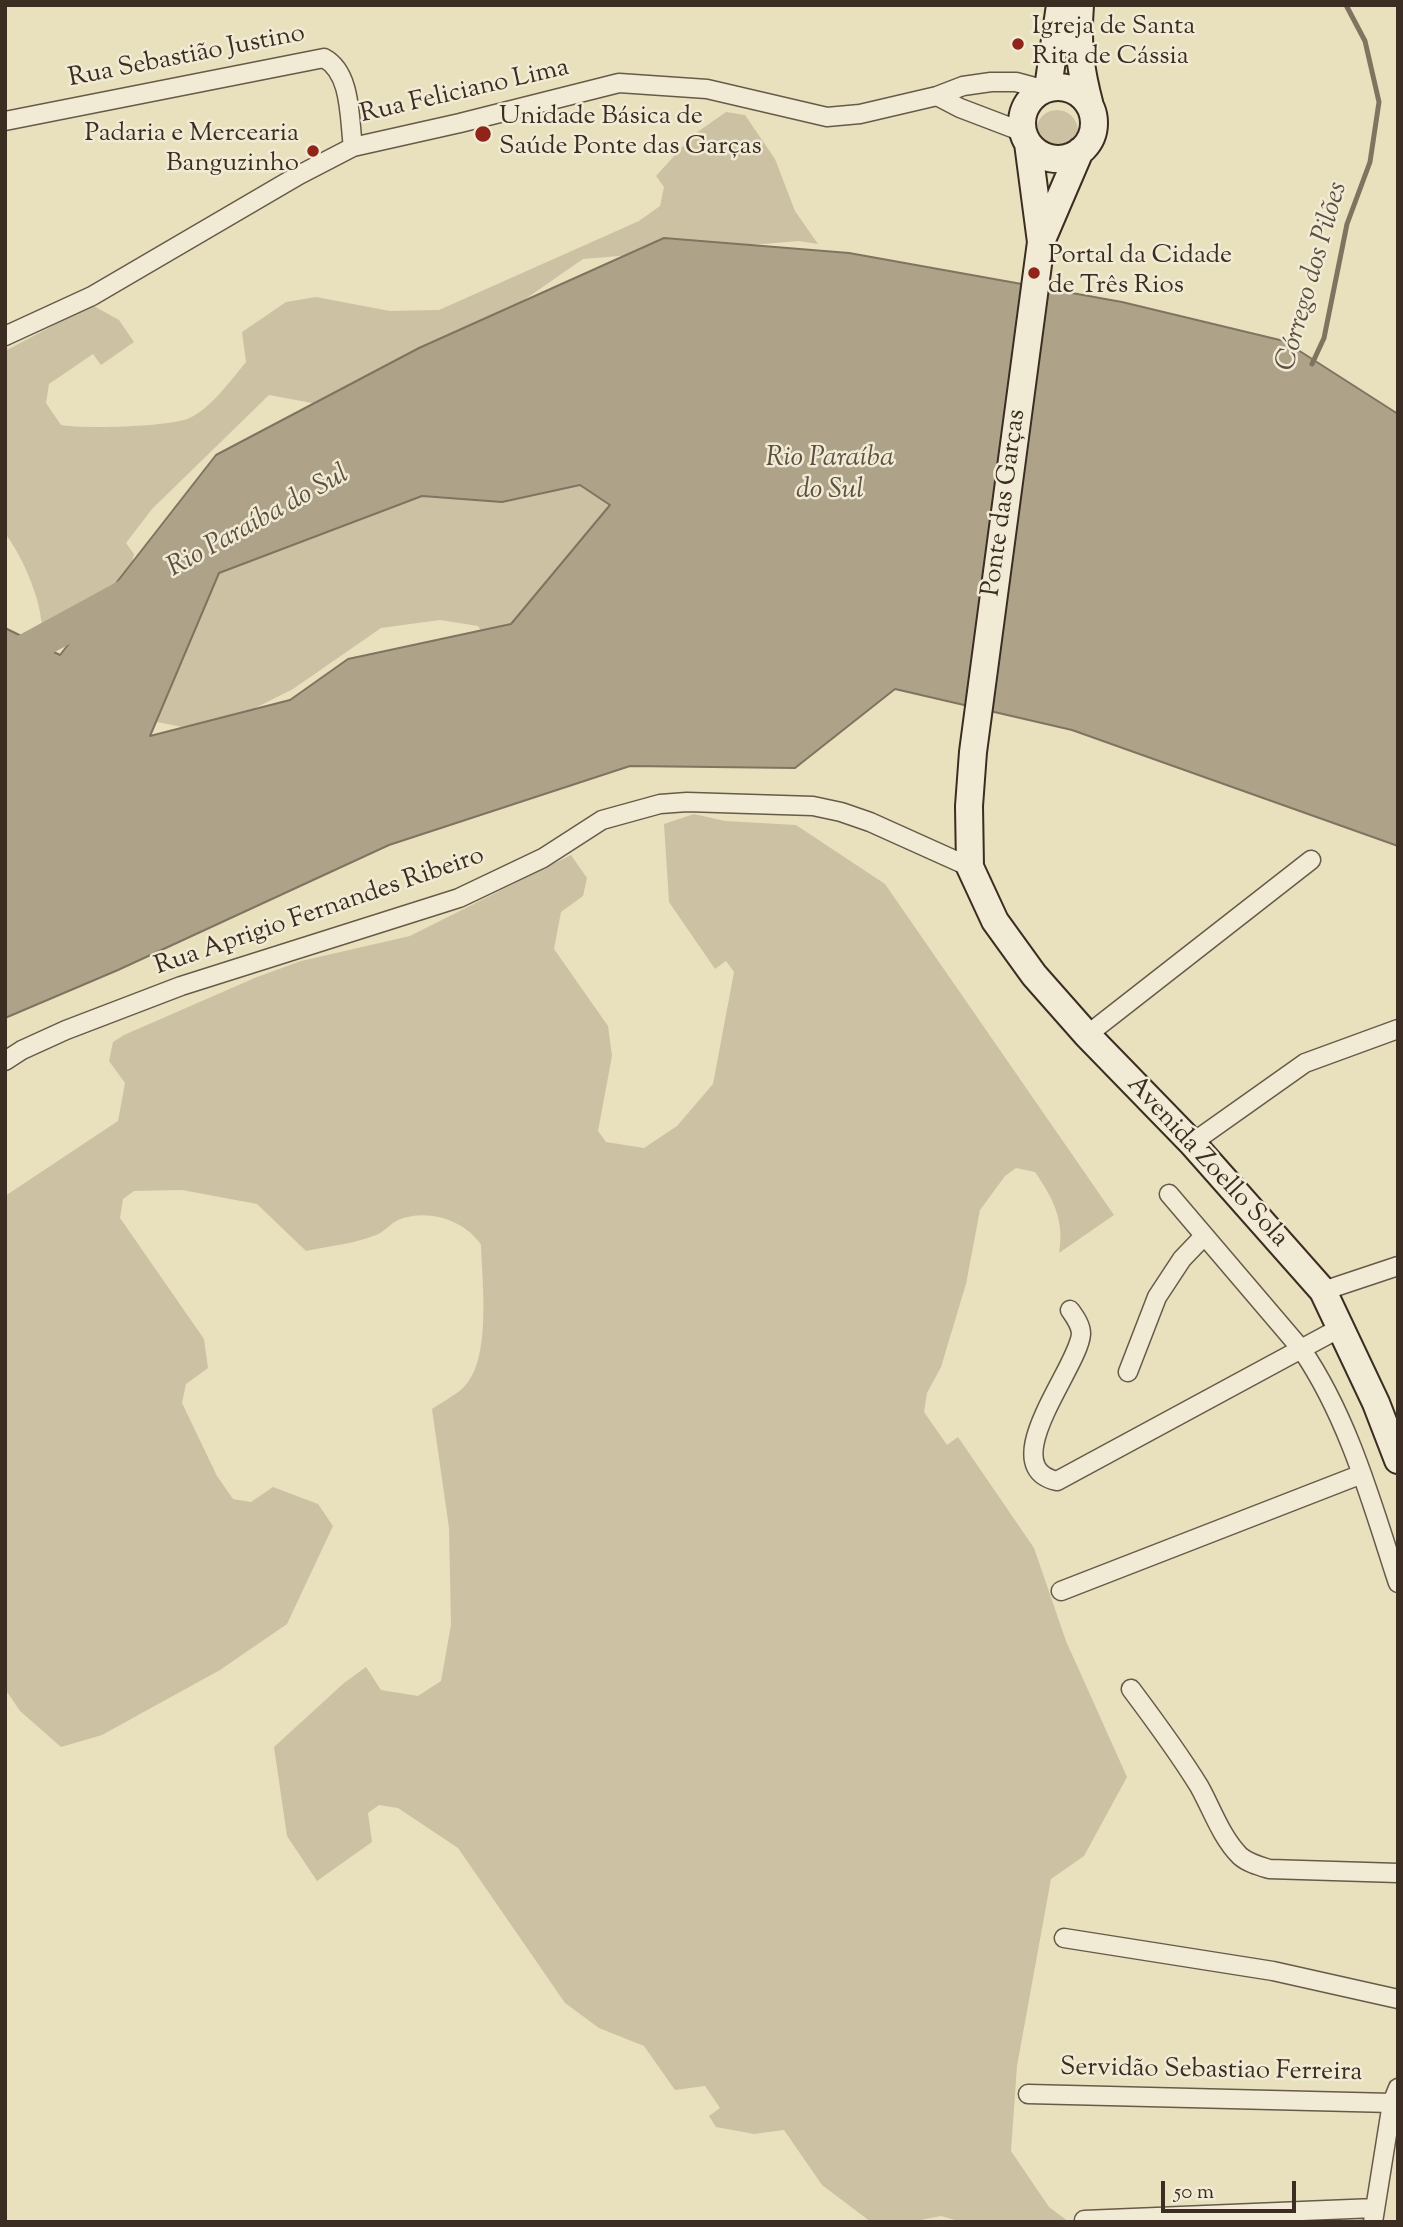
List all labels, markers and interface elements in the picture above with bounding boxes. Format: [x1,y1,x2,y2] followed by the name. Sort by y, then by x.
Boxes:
[1032,13,1195,74] place label: Igreja de Santa Rita de Cássia
[66,20,308,96] street label: Rua Sebastião Justino
[1010,36,1026,52] marker: Igreja de Santa Rita de Cássia
[357,54,573,132] street label: Rua Feliciano Lima
[499,103,762,164] place label: Unidade Básica de Saúde Ponte das Garças
[84,120,299,182] place label: Padaria e Mercearia Banguzinho
[473,124,493,144] marker: Unidade Básica de Saúde Ponte das Garças
[305,143,321,159] marker: Padaria e Mercearia Banguzinho
[1271,179,1357,375] water label: Córrego dos Pilões
[1048,242,1232,304] place label: Portal da Cidade de Três Rios
[1026,265,1042,281] marker: Portal da Cidade de Três Rios
[977,408,1035,598] street label: Ponte das Garças
[766,443,894,509] water label: Rio Paraíba do Sul
[162,459,356,587] water label: Rio Paraíba do Sul
[151,842,489,984] street label: Rua Aprigio Fernandes Ribeiro
[1118,1071,1294,1255] street label: Avenida Zoello Sola
[1060,2054,1362,2090] street label: Servidão Sebastiao Ferreira
[1165,2168,1300,2212] scale bar
[1174,2178,1214,2208] text: 50 m

